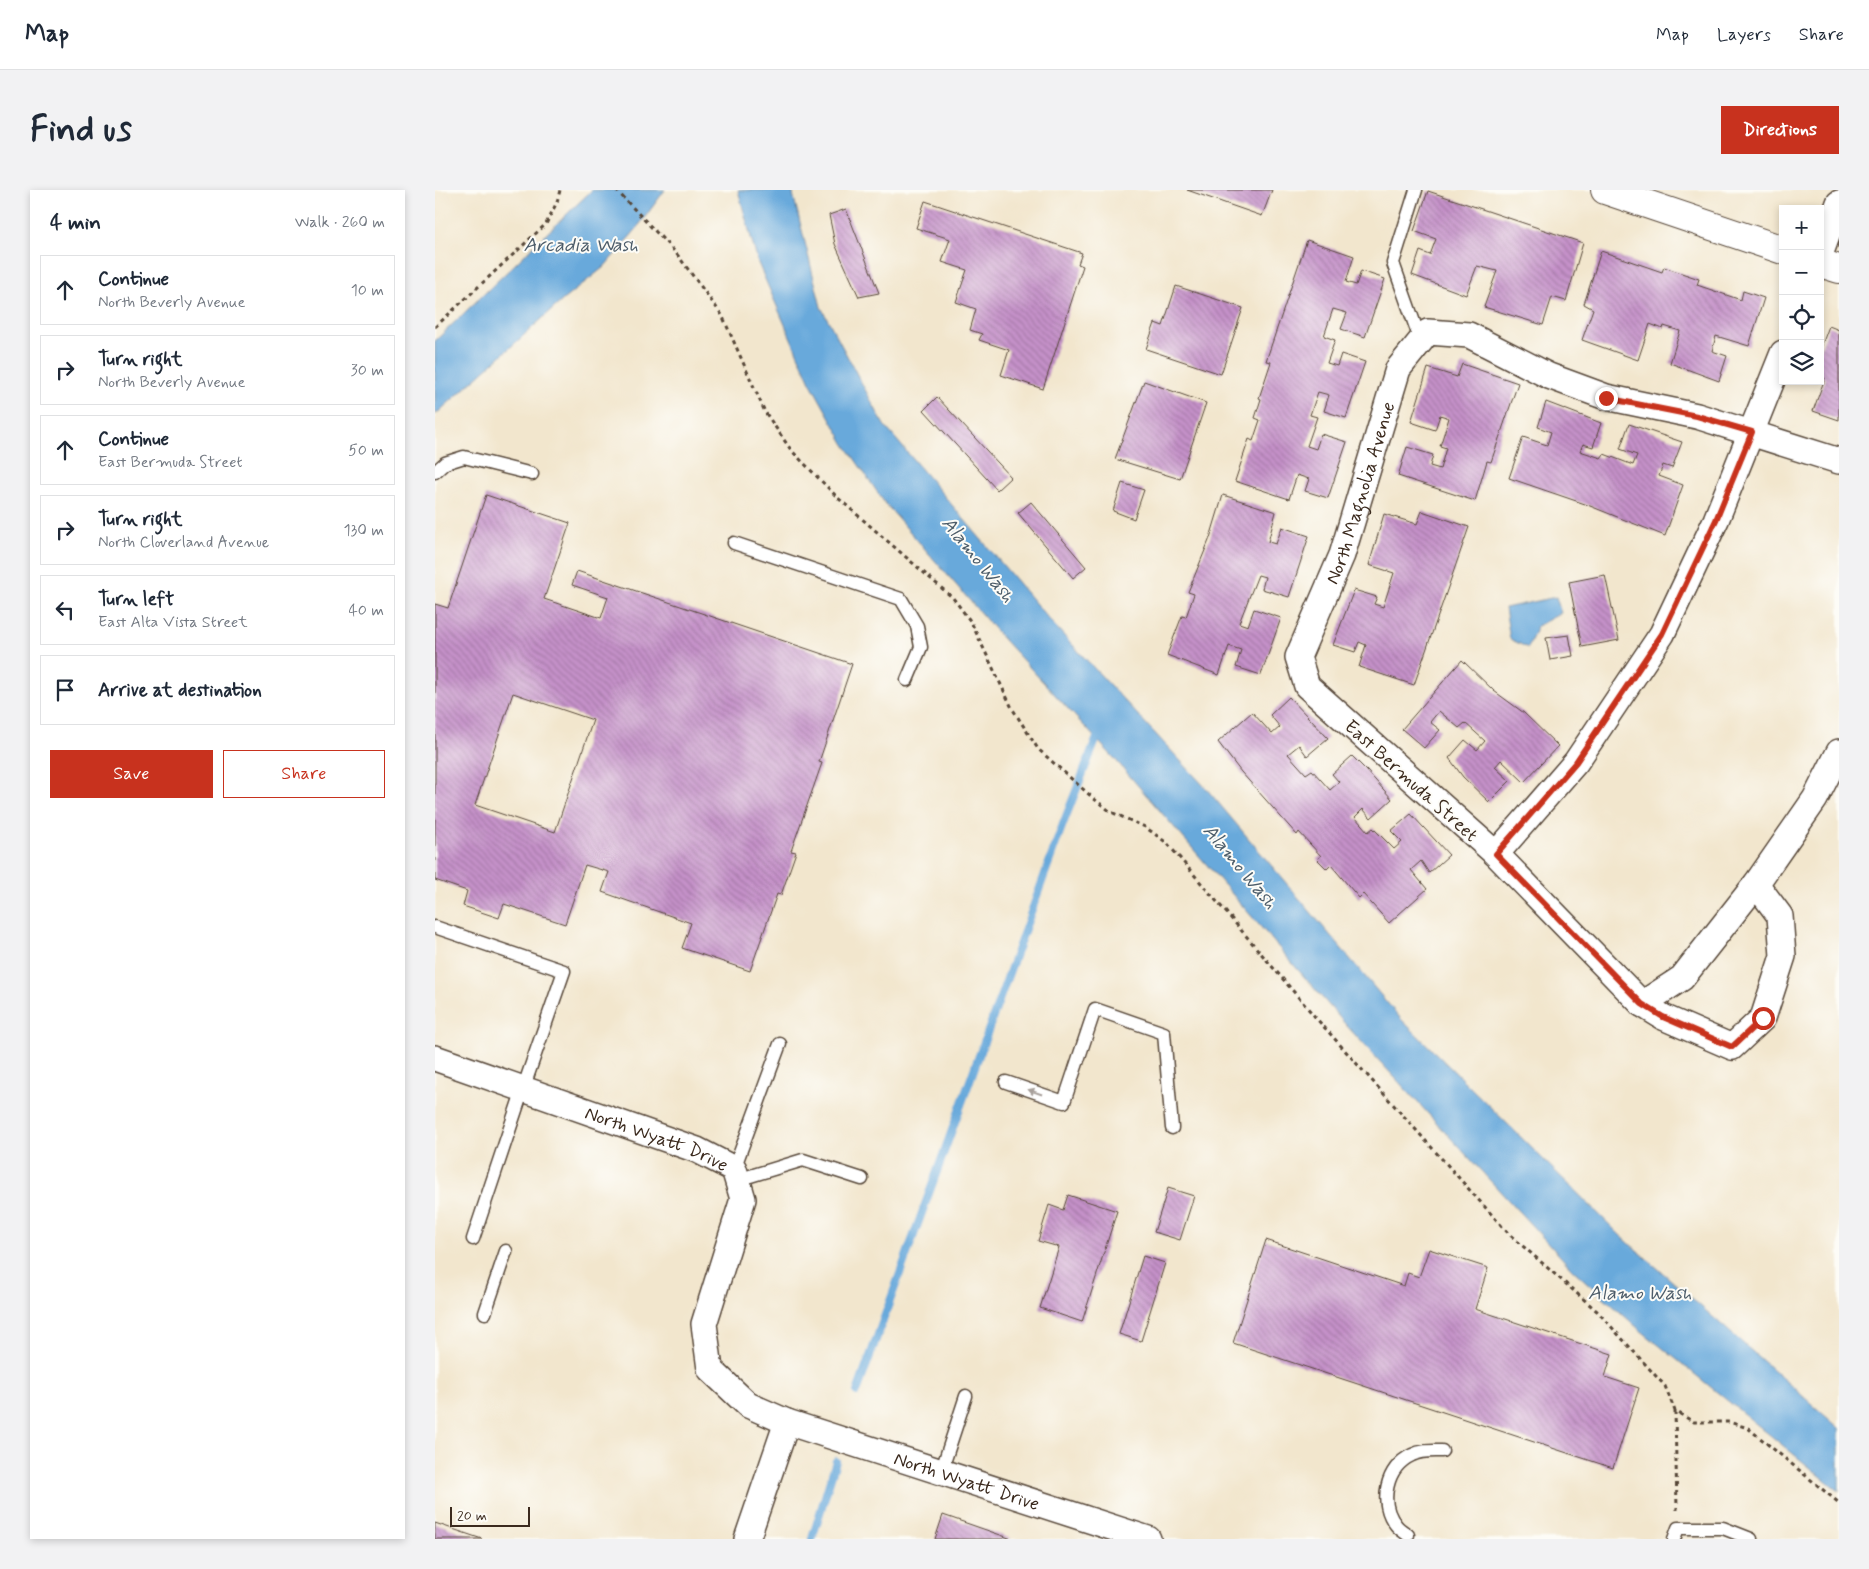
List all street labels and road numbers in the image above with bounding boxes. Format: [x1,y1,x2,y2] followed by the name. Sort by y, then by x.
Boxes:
[1320,399,1401,588] street label: North Magnolia Avenue
[1339,714,1483,848] street label: East Bermuda Street
[581,1101,732,1178] street label: North Wyatt Drive
[890,1446,1042,1517] street label: North Wyatt Drive

